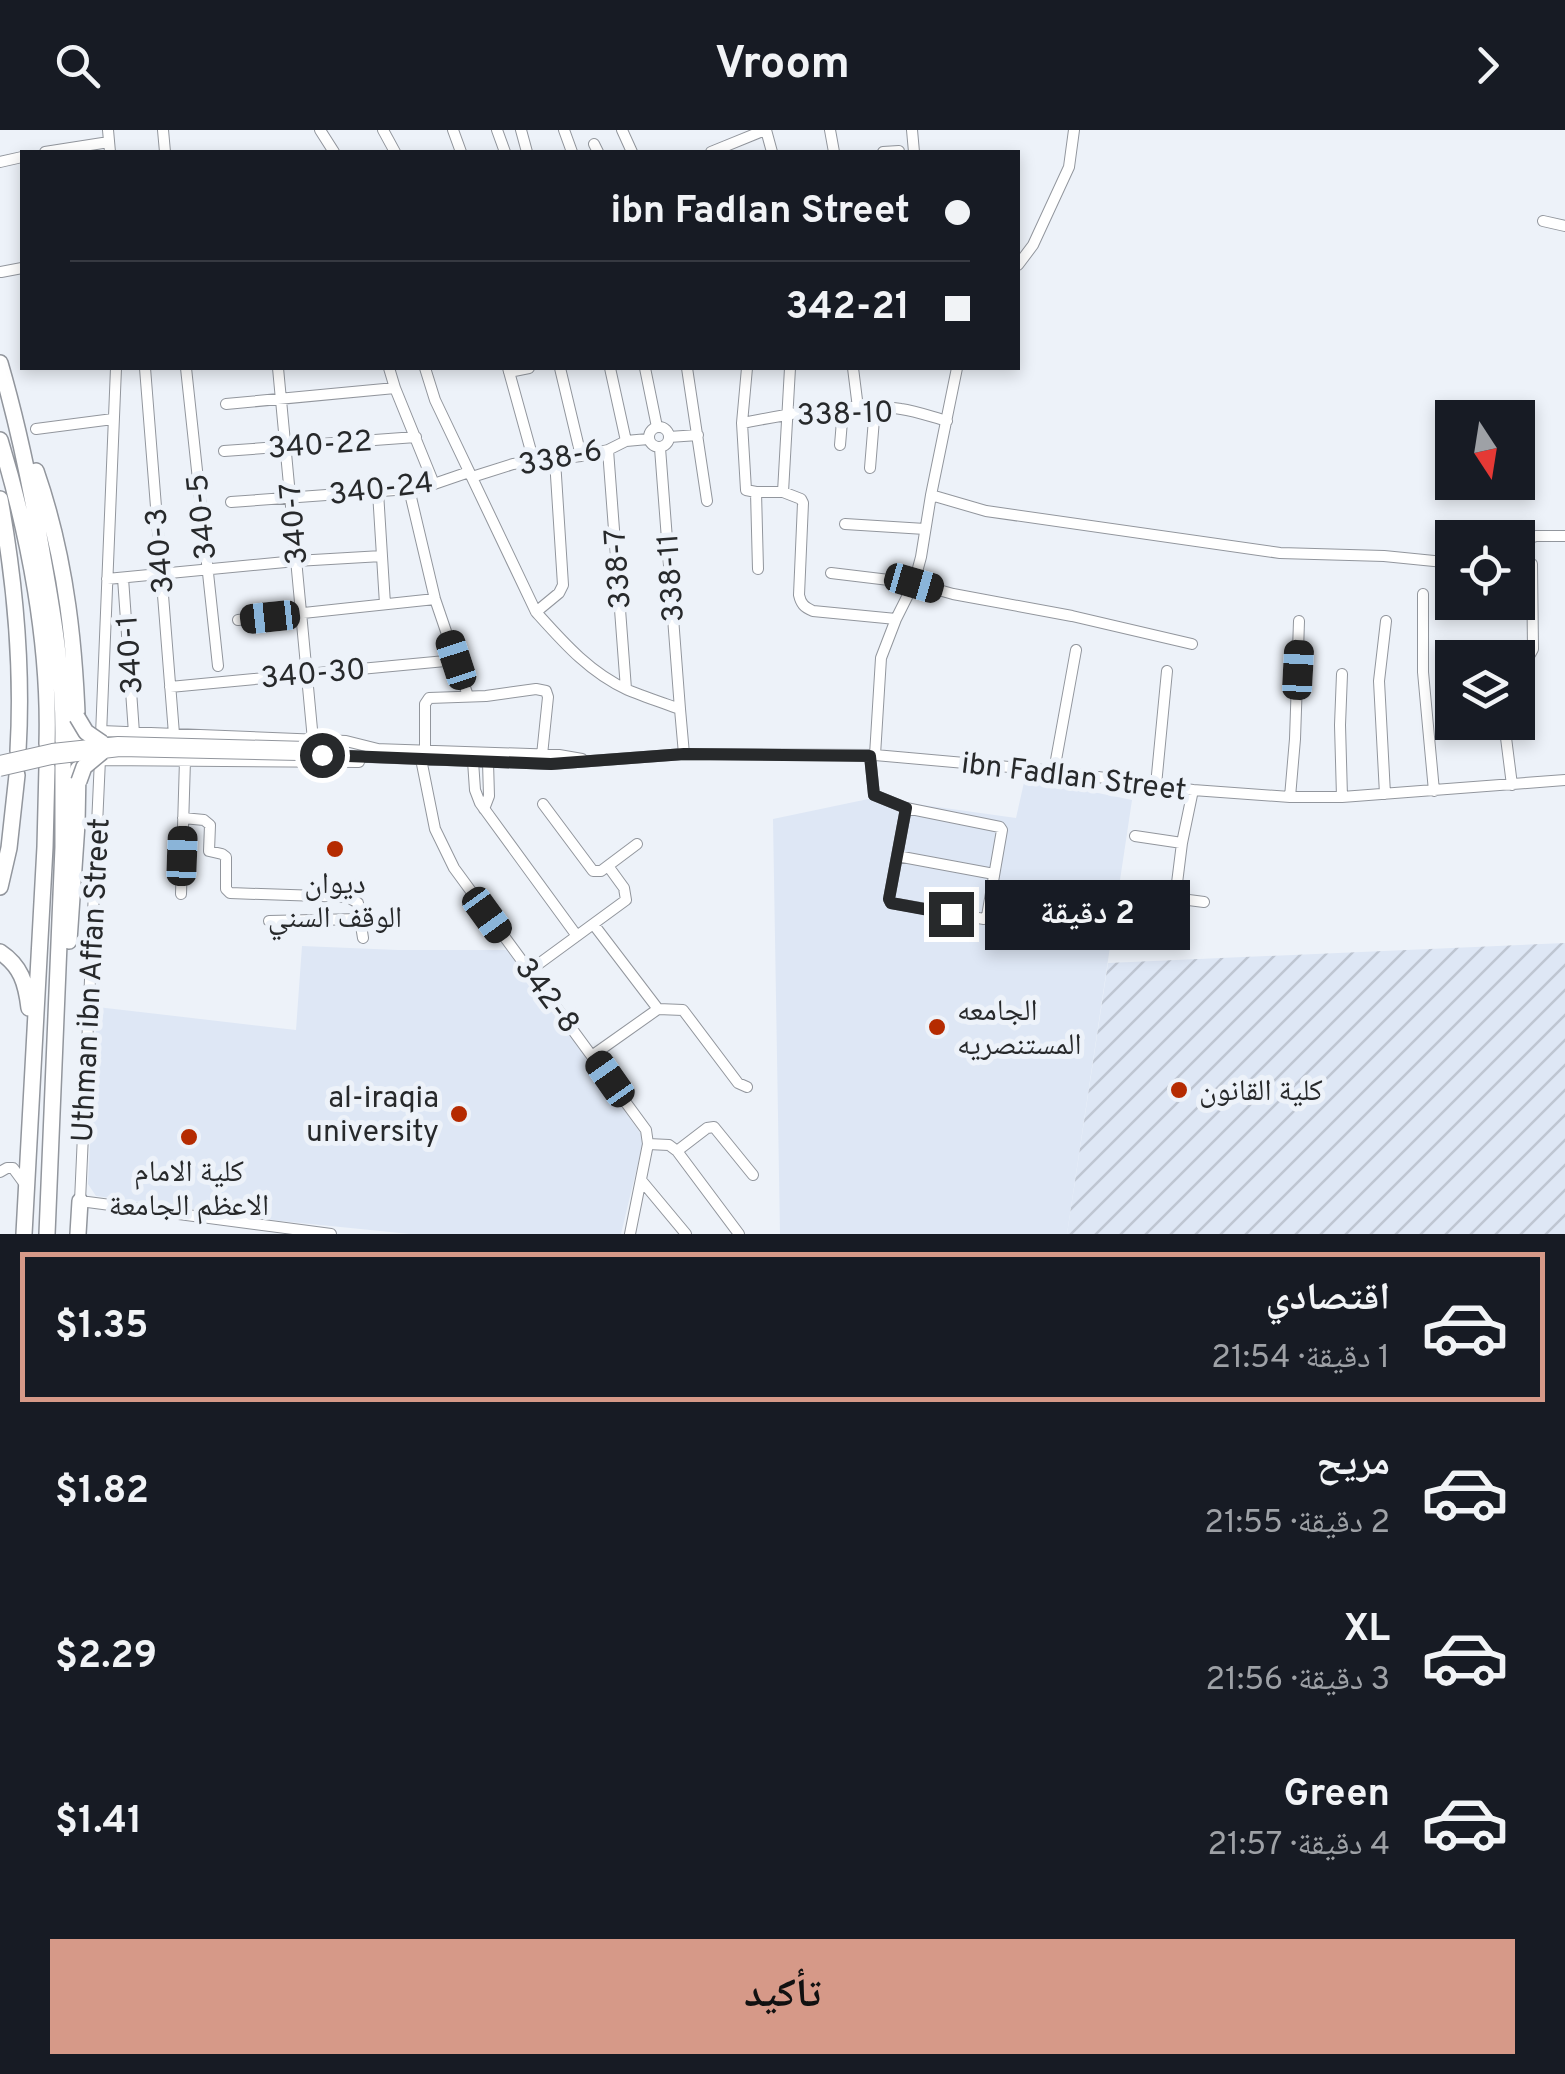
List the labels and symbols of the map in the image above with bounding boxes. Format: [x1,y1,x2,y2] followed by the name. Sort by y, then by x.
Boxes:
[796,395,894,436] street label: 338-10
[1435,400,1535,500] north arrow
[267,424,374,469] street label: 340-22
[516,433,605,486] street label: 338-6
[327,466,435,515] street label: 340-24
[181,472,226,562] street label: 340-5
[273,481,317,566] street label: 340-7
[139,506,184,595] street label: 340-3
[598,527,641,610] street label: 338-7
[651,532,694,623] street label: 338-11
[881,560,947,606] car
[239,599,301,635] car
[110,614,153,696] street label: 340-1
[432,627,480,693] car
[1281,639,1315,701] car
[259,652,367,698] street label: 340-30
[300,733,345,778] route start
[959,746,1188,811] street label: ibn Fadlan Street
[66,817,119,1143] street label: Uthman ibn Affan Street
[166,825,198,887] car
[324,838,346,860] marker: ديوان الوقف السني
[268,867,402,941] place label: ديوان الوقف السني
[986,879,1191,949] callout: 2 دقيقة
[457,882,517,948] car
[929,892,974,937] route end
[506,951,586,1042] street label: 342-8
[957,994,1082,1065] place label: الجامعه المستنصريه
[926,1016,948,1038] marker: الجامعه المستنصريه
[581,1046,639,1112] car
[1199,1074,1323,1111] place label: كلية القانون
[1168,1079,1190,1101] marker: كلية القانون
[306,1081,439,1152] place label: al-iraqia university
[448,1103,470,1125] marker: al-iraqia university
[178,1126,200,1148] marker: كلية الامام الاعظم الجامعة
[109,1155,269,1226] place label: كلية الامام الاعظم الجامعة

